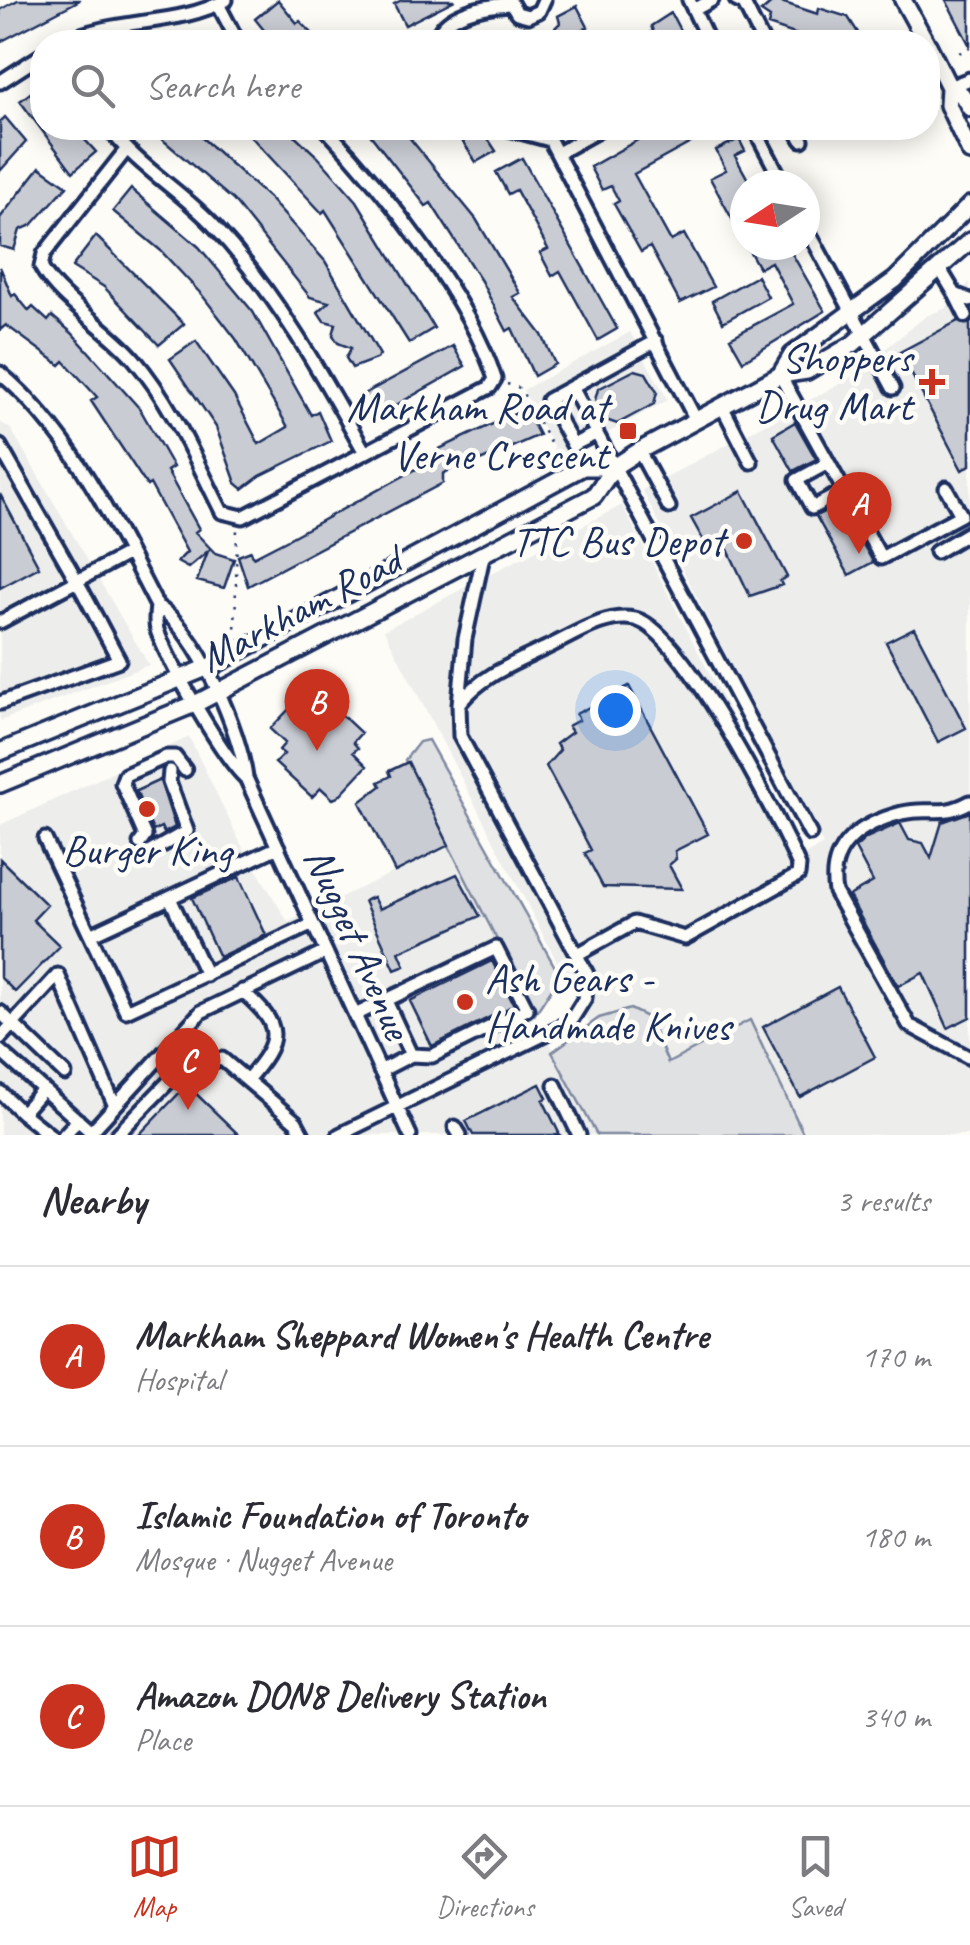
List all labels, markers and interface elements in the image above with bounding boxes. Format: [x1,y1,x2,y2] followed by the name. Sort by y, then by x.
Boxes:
[30,30,940,140] search box
[65,58,120,113] icon: search
[145,62,300,109] text: Search here
[730,170,820,260] north arrow
[755,332,916,433] place label: Shoppers Drug Mart
[921,371,943,393] marker: Shoppers Drug Mart
[347,381,613,482] place label: Markham Road at Verne Crescent
[617,420,639,442] marker: Markham Road at Verne Crescent
[826,472,892,554] pin: A
[512,515,729,568] place label: TTC Bus Depot
[733,530,755,552] marker: TTC Bus Depot
[190,531,415,684] street label: Markham Road
[284,668,350,751] pin: B
[590,685,641,736] your location
[136,798,158,820] marker: Burger King
[63,824,235,877] place label: Burger King
[292,839,425,1049] street label: Nugget Avenue
[485,952,734,1053] place label: Ash Gears - Handmade Knives
[454,991,476,1013] marker: Ash Gears - Handmade Knives
[156,1028,220,1110] pin: C
[40,1174,146,1227] text: Nearby
[836,1180,930,1221] text: 3 results
[135,1312,708,1359] text: Markham Sheppard Women's Health Centre
[64,1336,81,1377] text: A
[861,1336,930,1377] text: 170 m
[135,1359,222,1400] text: Hospital
[135,1492,526,1539] text: Islamic Foundation of Toronto
[64,1516,81,1557] text: B
[861,1516,930,1557] text: 180 m
[135,1539,392,1580] text: Mosque · Nugget Avenue
[135,1672,546,1719] text: Amazon DON8 Delivery Station
[65,1696,80,1737] text: C
[861,1696,930,1737] text: 340 m
[135,1719,191,1760] text: Place
[127,1829,182,1924] tab: Map
[436,1829,534,1924] tab: Directions
[788,1829,843,1924] tab: Saved

